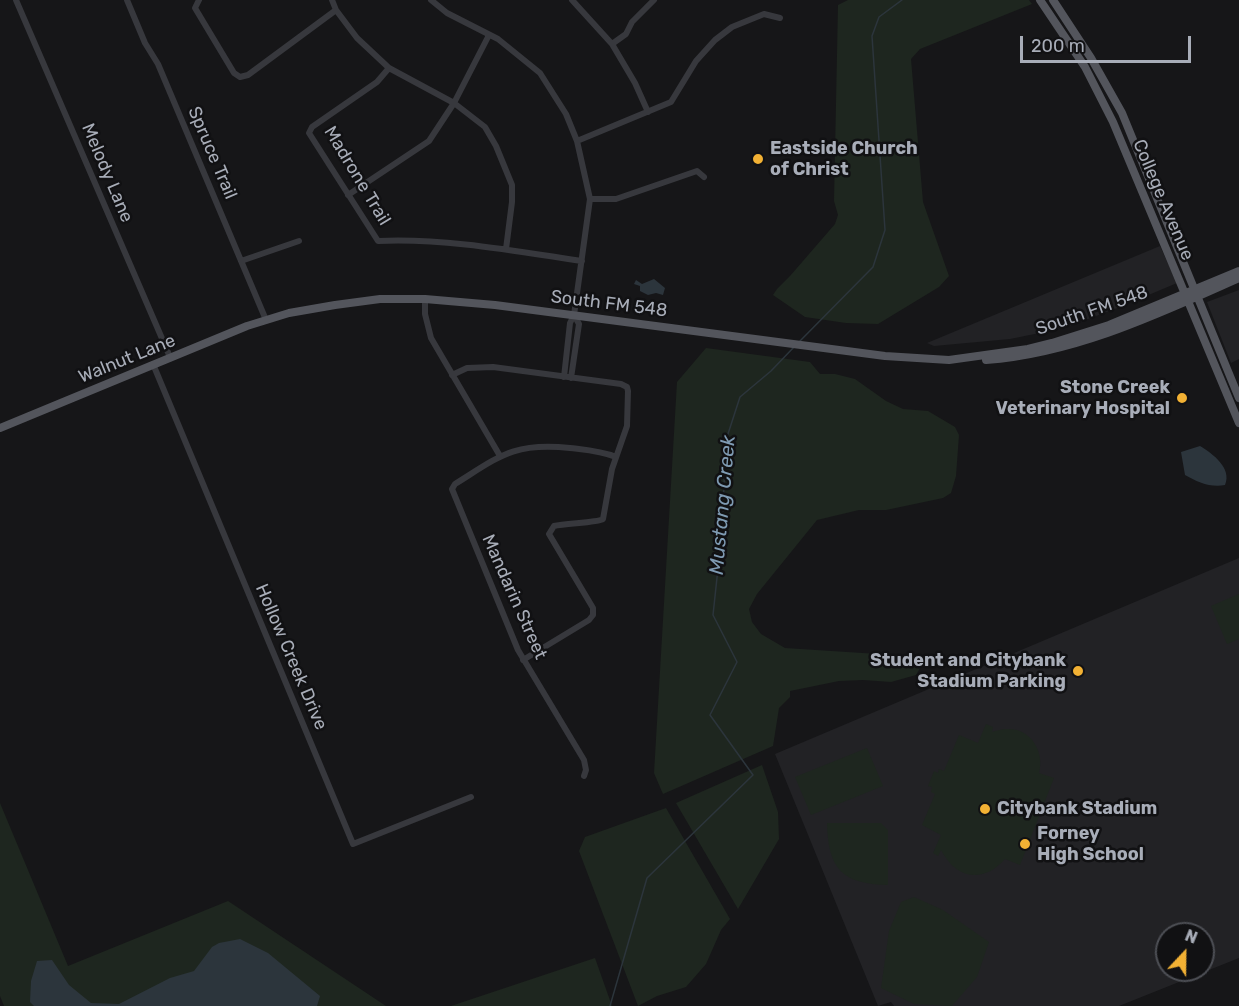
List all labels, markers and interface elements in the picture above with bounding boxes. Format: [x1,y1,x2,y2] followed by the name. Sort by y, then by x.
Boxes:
[1023,24,1194,62] scale bar
[1031,35,1085,57] text: 200 m
[183,104,241,202] street label: Spruce Trail
[77,120,137,226] street label: Melody Lane
[319,123,395,229] street label: Madrone Trail
[1128,136,1198,264] street label: College Avenue
[770,138,918,180] place label: Eastside Church of Christ
[751,152,765,166] marker: Eastside Church of Christ
[1033,282,1151,340] street label: South FM 548
[549,286,669,322] street label: South FM 548
[75,330,179,388] street label: Walnut Lane
[995,377,1170,420] place label: Stone Creek Veterinary Hospital
[1175,391,1189,405] marker: Stone Creek Veterinary Hospital
[705,434,741,576] water label: Mustang Creek
[477,531,551,663] street label: Mandarin Street
[250,581,332,733] street label: Hollow Creek Drive
[870,650,1066,692] place label: Student and Citybank Stadium Parking
[1071,664,1085,678] marker: Student and Citybank Stadium Parking
[997,798,1157,820] place label: Citybank Stadium
[978,802,992,816] marker: Citybank Stadium
[1037,823,1144,866] place label: Forney High School
[1018,837,1032,851] marker: Forney High School
[1155,922,1215,982] north arrow
[1182,926,1200,948] text: N

